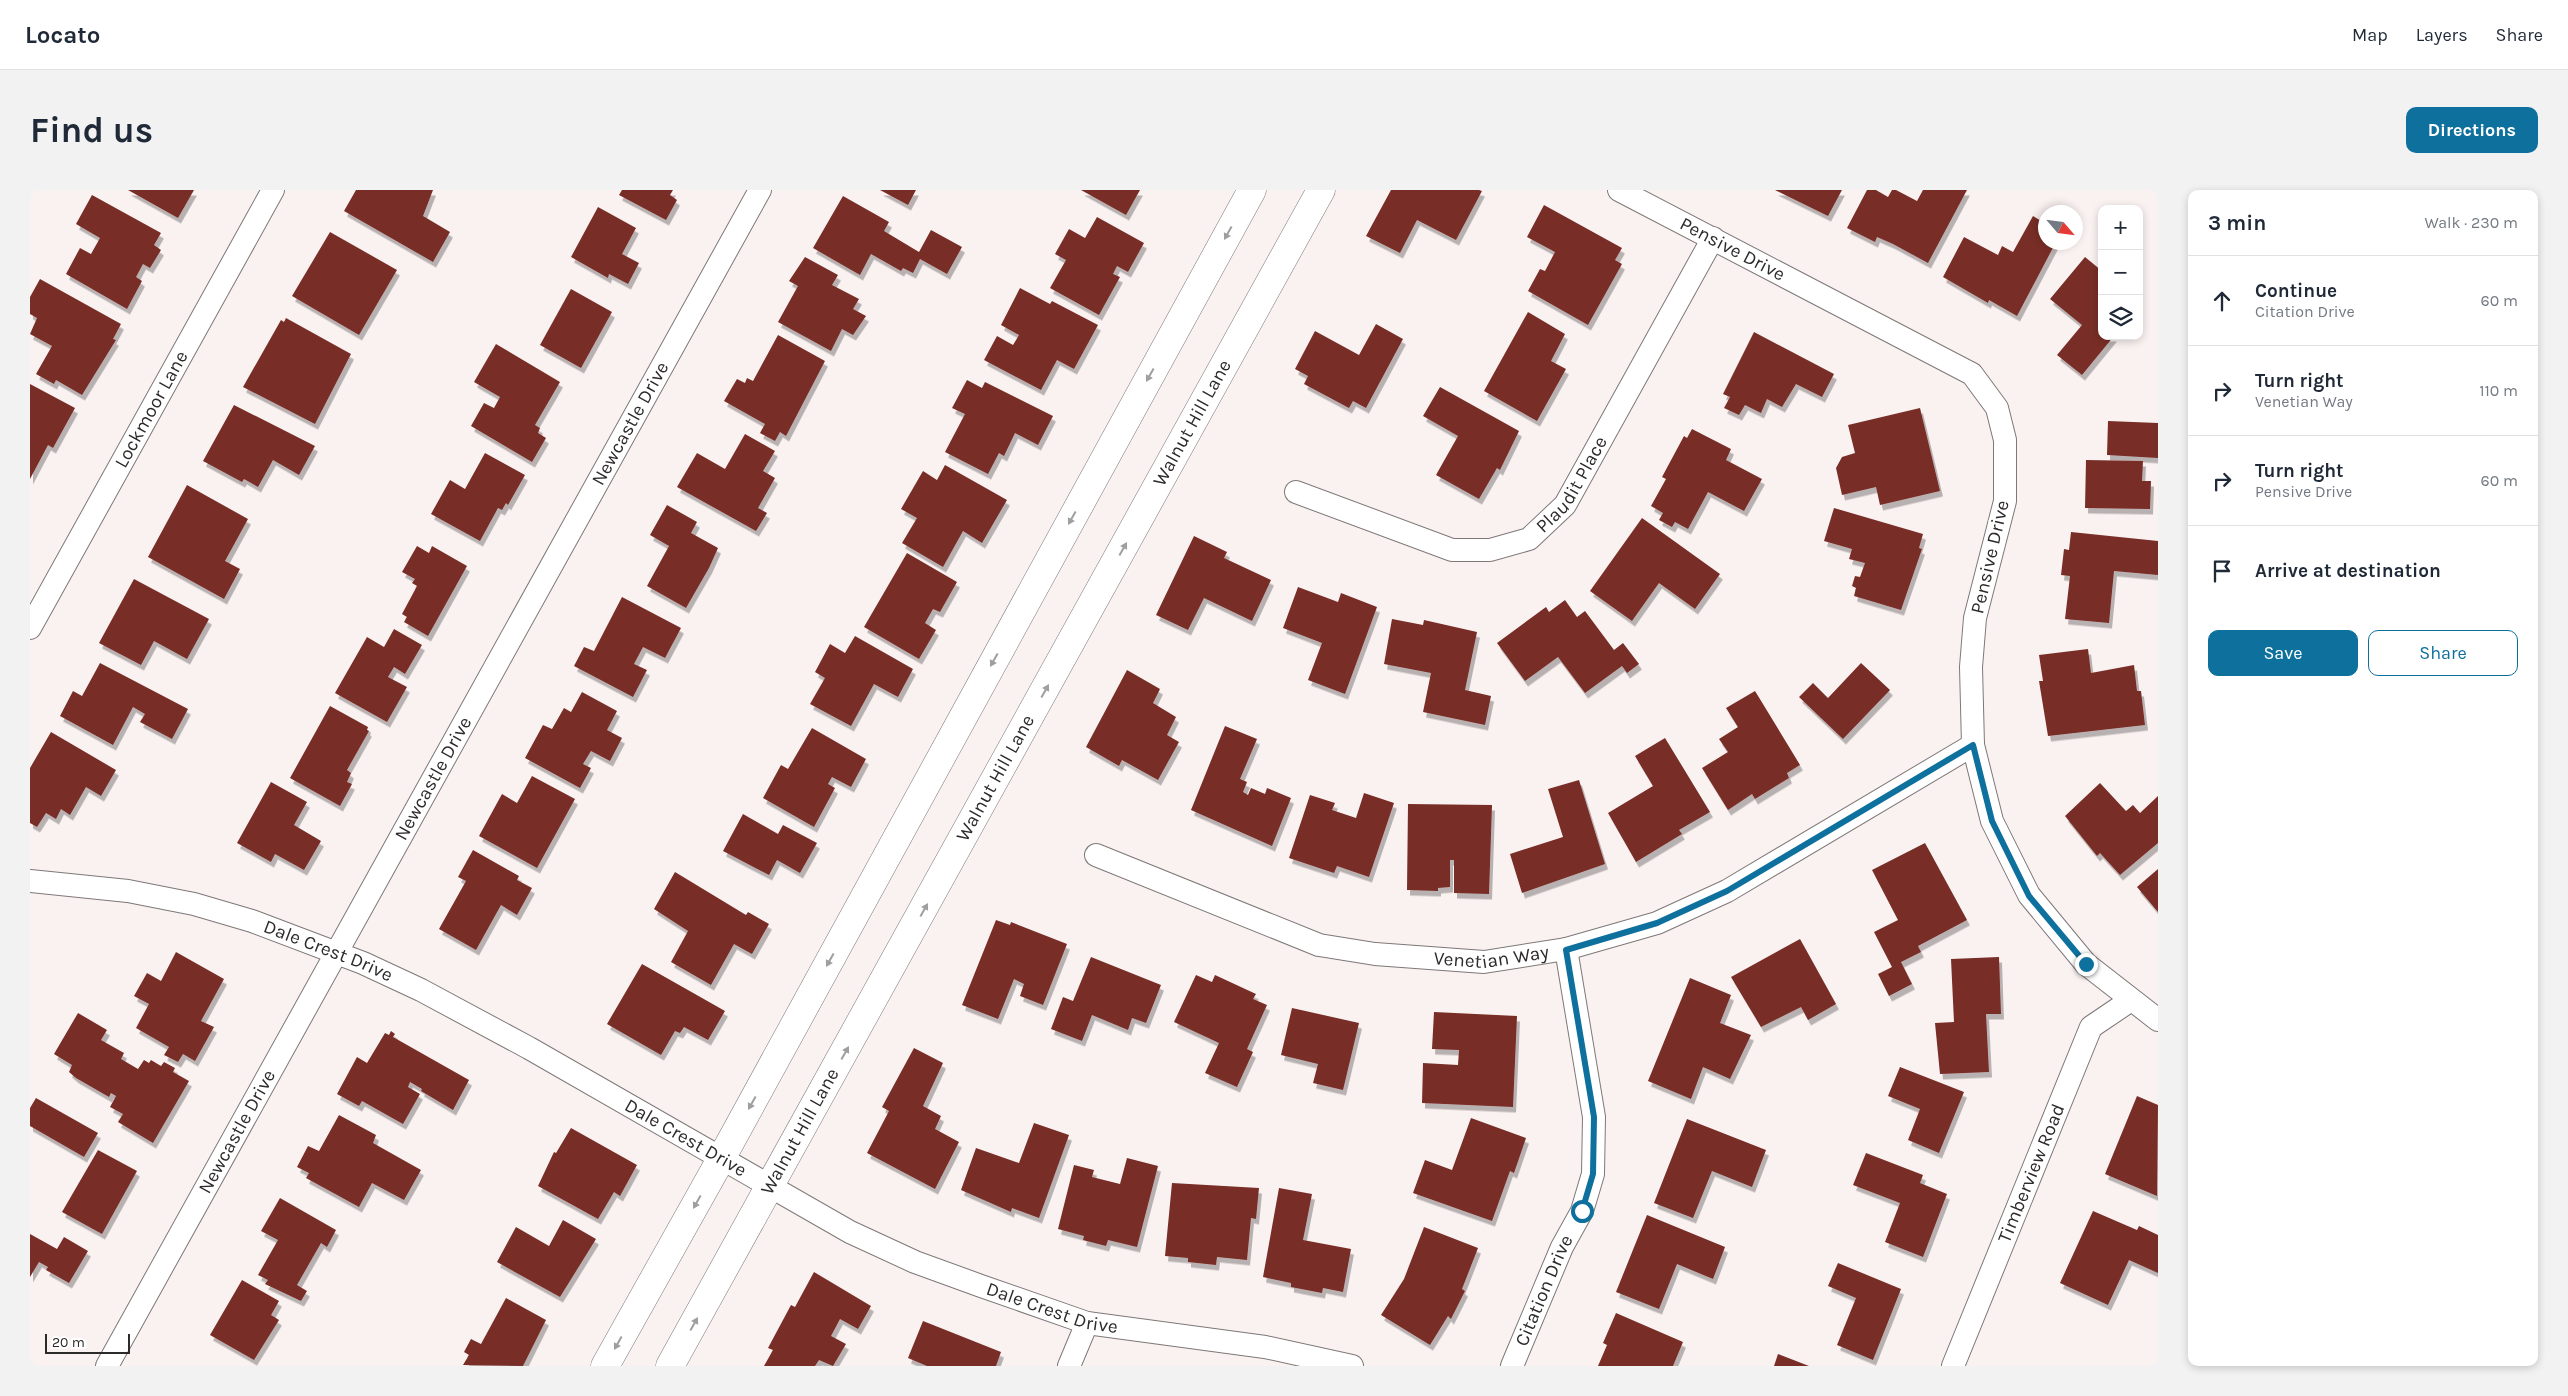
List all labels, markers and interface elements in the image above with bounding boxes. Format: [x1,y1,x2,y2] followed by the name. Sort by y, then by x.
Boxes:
[25,21,100,49] text: Locato
[2352,24,2388,46] text: Map
[2416,24,2468,46] text: Layers
[2496,24,2543,46] text: Share
[2406,107,2538,153] button: Directions
[30,110,153,151] text: Find us
[2038,205,2083,250] north arrow
[2098,205,2143,340] map controls
[2098,205,2143,250] button: +
[2208,211,2266,235] text: 3 min
[1676,213,1789,286] street label: Pensive Drive
[2424,213,2518,232] text: Walk · 230 m
[1224,226,1233,239] one-way arrow
[2098,250,2143,295] button: −
[2255,280,2337,302] text: Continue
[2208,287,2236,315] icon: ahead
[2481,291,2518,310] text: 60 m
[2098,295,2143,340] button: layers
[2255,302,2355,321] text: Citation Drive
[110,347,193,472] street label: Lockmoor Lane
[1148,356,1236,490] street label: Walnut Hill Lane
[587,358,673,489] street label: Newcastle Drive
[1146,369,1155,382] one-way arrow
[2255,370,2344,392] text: Turn right
[2208,377,2236,405] icon: right
[2479,381,2518,400] text: 110 m
[2255,392,2353,411] text: Venetian Way
[1532,433,1612,537] street label: Plaudit Place
[2255,460,2344,482] text: Turn right
[2208,467,2236,495] icon: right
[2481,471,2518,490] text: 60 m
[2255,482,2352,501] text: Pensive Drive
[1966,498,2014,616] street label: Pensive Drive
[1068,510,1076,525] one-way arrow
[1119,542,1127,556] one-way arrow
[2208,557,2236,585] icon: arrive
[2255,560,2441,582] text: Arrive at destination
[2208,630,2358,676] button: Save
[2368,630,2518,676] button: Share
[990,653,998,668] one-way arrow
[1040,685,1049,698] one-way arrow
[952,711,1039,845] street label: Walnut Hill Lane
[390,713,476,844] street label: Newcastle Drive
[920,903,928,918] one-way arrow
[261,915,396,986] street label: Dale Crest Drive
[1433,941,1551,973] street label: Venetian Way
[826,953,834,968] one-way arrow
[2075,953,2098,976] route end
[841,1046,850,1059] one-way arrow
[756,1065,844,1199] street label: Walnut Hill Lane
[194,1066,280,1197] street label: Newcastle Drive
[621,1094,751,1181] street label: Dale Crest Drive
[748,1096,756,1110] one-way arrow
[1993,1101,2069,1246] street label: Timberview Road
[693,1194,701,1209] one-way arrow
[1571,1200,1594,1223] route start
[1511,1231,1578,1349] street label: Citation Drive
[983,1278,1119,1338] street label: Dale Crest Drive
[690,1317,699,1330] one-way arrow
[45,1331,130,1354] scale bar
[52,1334,85,1351] text: 20 m
[613,1337,622,1350] one-way arrow

